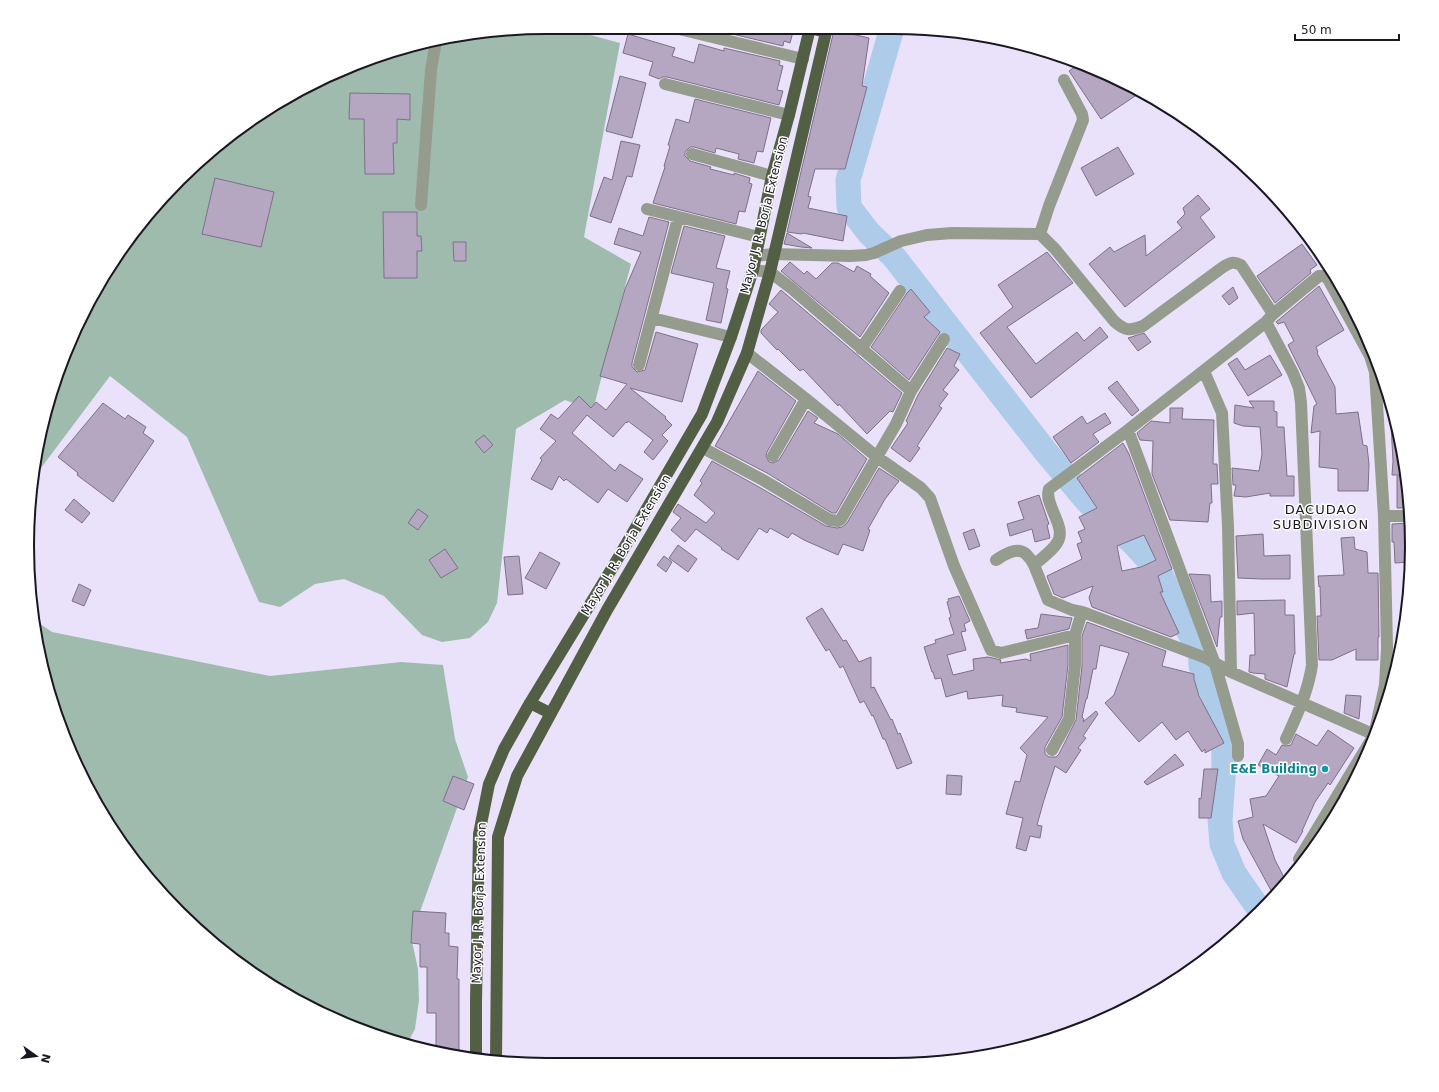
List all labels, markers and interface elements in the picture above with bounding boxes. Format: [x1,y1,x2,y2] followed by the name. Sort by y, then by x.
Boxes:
[1295,16,1399,42] scale bar
[1301,23,1332,37] text: 50 m
[738,135,790,295] street label: Mayor J. R. Borja Extension
[578,472,674,618] street label: Mayor J. R. Borja Extension
[1273,502,1369,532] district label: DACUDAO SUBDIVISION
[1230,762,1317,776] place label: E&E Building
[1320,764,1330,774] marker: E&E Building
[469,822,489,984] street label: Mayor J. R. Borja Extension
[16,1036,56,1076] north arrow
[38,1052,53,1064] text: N

